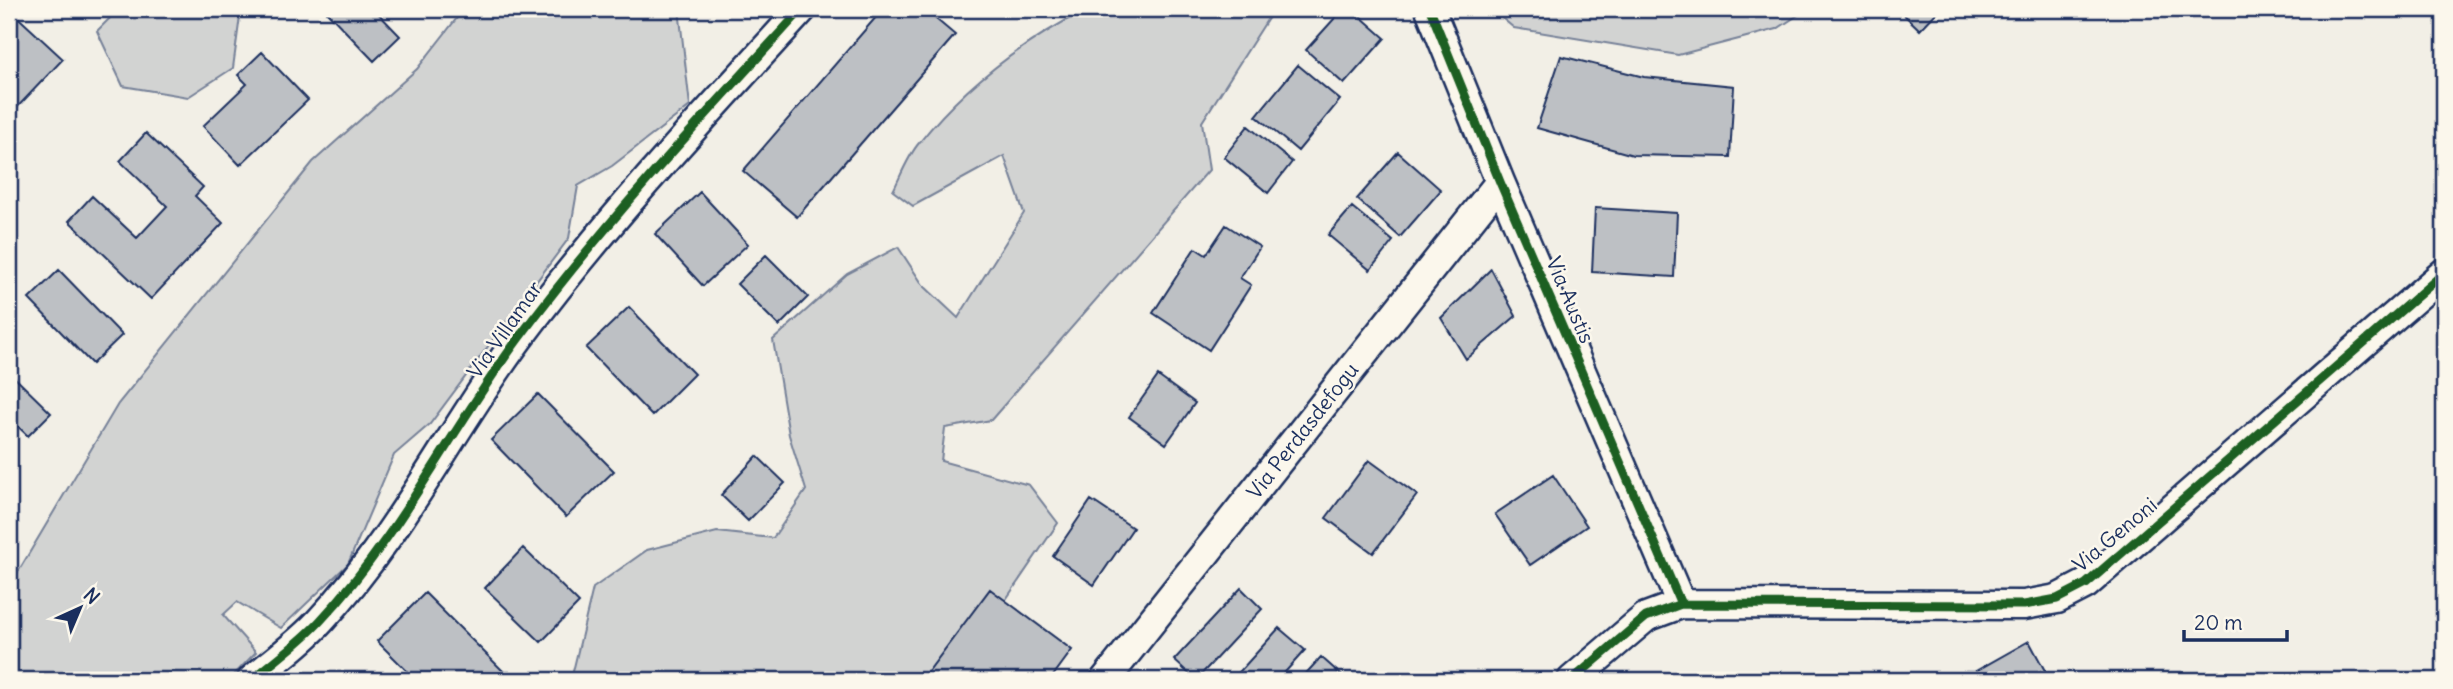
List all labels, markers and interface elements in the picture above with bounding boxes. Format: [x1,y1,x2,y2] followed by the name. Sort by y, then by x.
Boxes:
[1540,252,1601,347] street label: Via Austis
[461,275,548,384] street label: Via Villamar
[1241,357,1364,504] street label: Via Perdasdefogu
[2067,491,2162,578] street label: Via Genoni
[46,574,116,644] north arrow
[79,583,105,609] text: N
[2184,598,2287,642] scale bar
[2194,609,2243,636] text: 20 m

